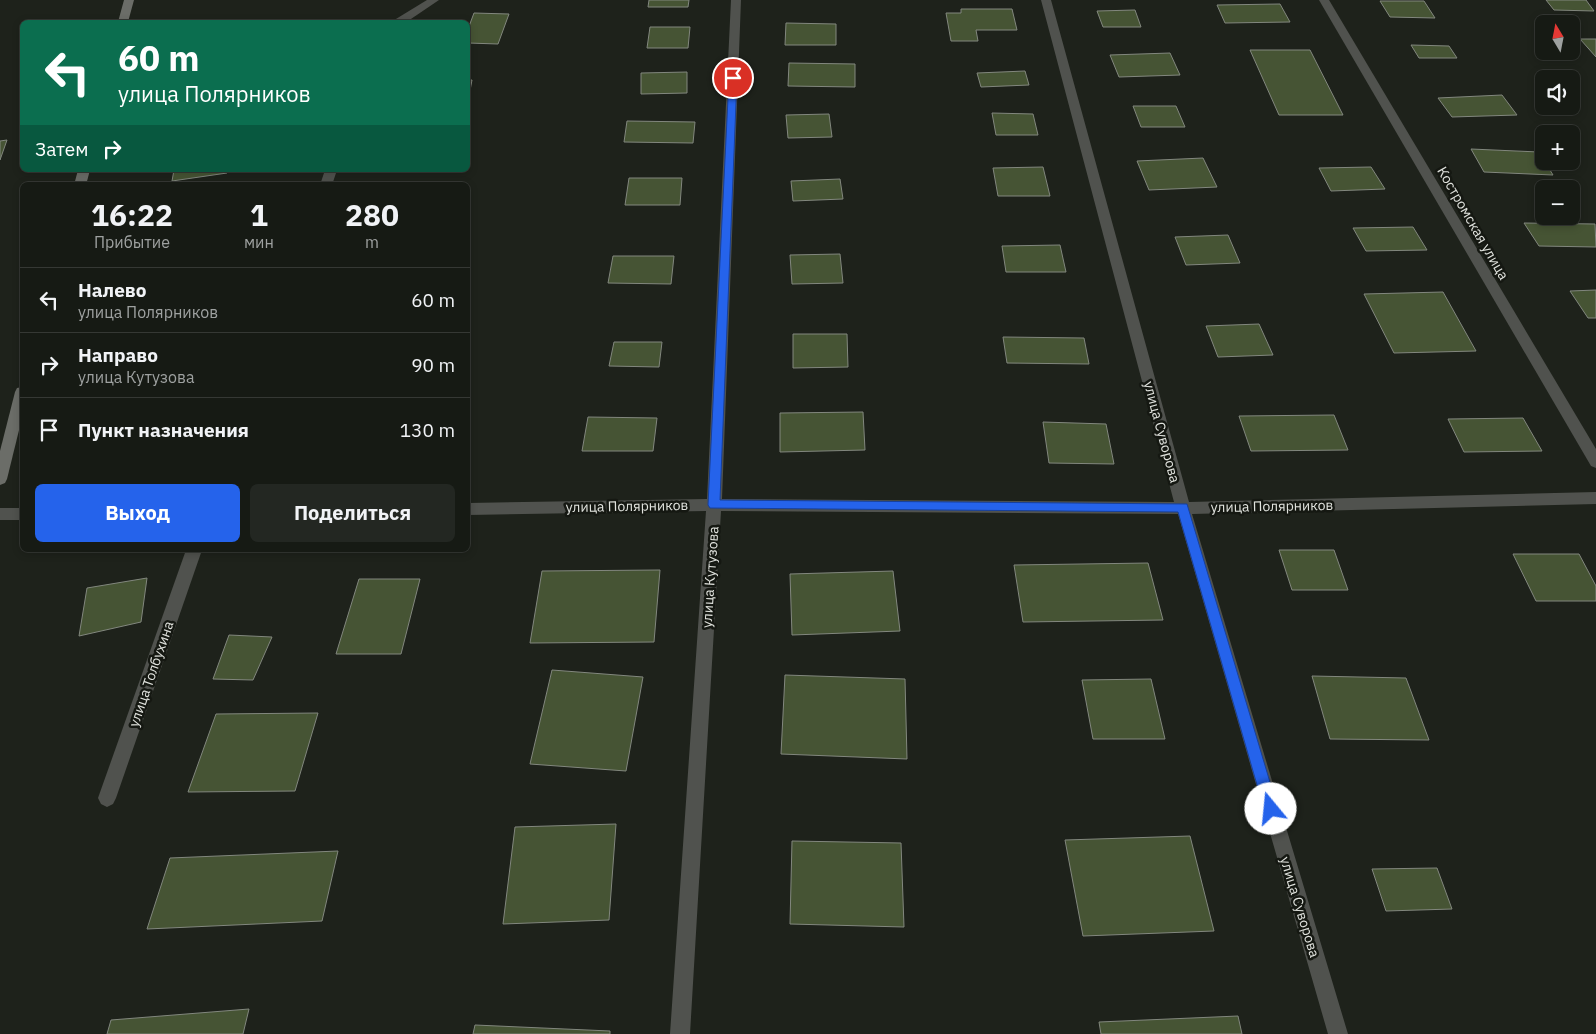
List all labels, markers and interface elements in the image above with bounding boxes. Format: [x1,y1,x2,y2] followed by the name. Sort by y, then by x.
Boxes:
[1535,15,1580,60] north arrow
[1535,15,1580,225] map controls
[118,35,200,81] text: 60 m
[35,40,100,105] icon: left
[712,57,754,99] pin
[719,64,747,92] icon: arrive
[1535,70,1580,115] button: sound
[118,79,311,108] text: улица Полярников
[1535,125,1580,170] button: +
[98,135,126,163] icon: right
[35,137,88,161] text: Затем
[1433,163,1513,283] street label: Костромская улица
[1535,180,1580,225] button: −
[91,195,173,234] text: 16:22
[250,195,268,234] text: 1
[345,195,399,234] text: 280
[94,232,170,252] text: Прибытие
[244,232,274,252] text: мин
[365,232,379,252] text: m
[78,278,147,302] text: Налево
[35,286,63,314] icon: left
[411,288,455,312] text: 60 m
[78,302,218,322] text: улица Полярников
[78,343,158,367] text: Направо
[35,351,63,379] icon: right
[411,353,455,377] text: 90 m
[78,367,194,387] text: улица Кутузова
[1140,379,1184,485] street label: улица Суворова
[35,416,63,444] icon: arrive
[78,418,249,442] text: Пункт назначения
[400,418,455,442] text: 130 m
[35,484,240,542] button: Выход
[250,484,455,542] button: Поделиться
[566,496,688,516] street label: улица Полярников
[1211,496,1333,516] street label: улица Полярников
[697,525,723,628] street label: улица Кутузова
[124,618,178,729] street label: улица Толбухина
[1244,782,1296,834] position arrow
[1276,854,1324,960] street label: улица Суворова

